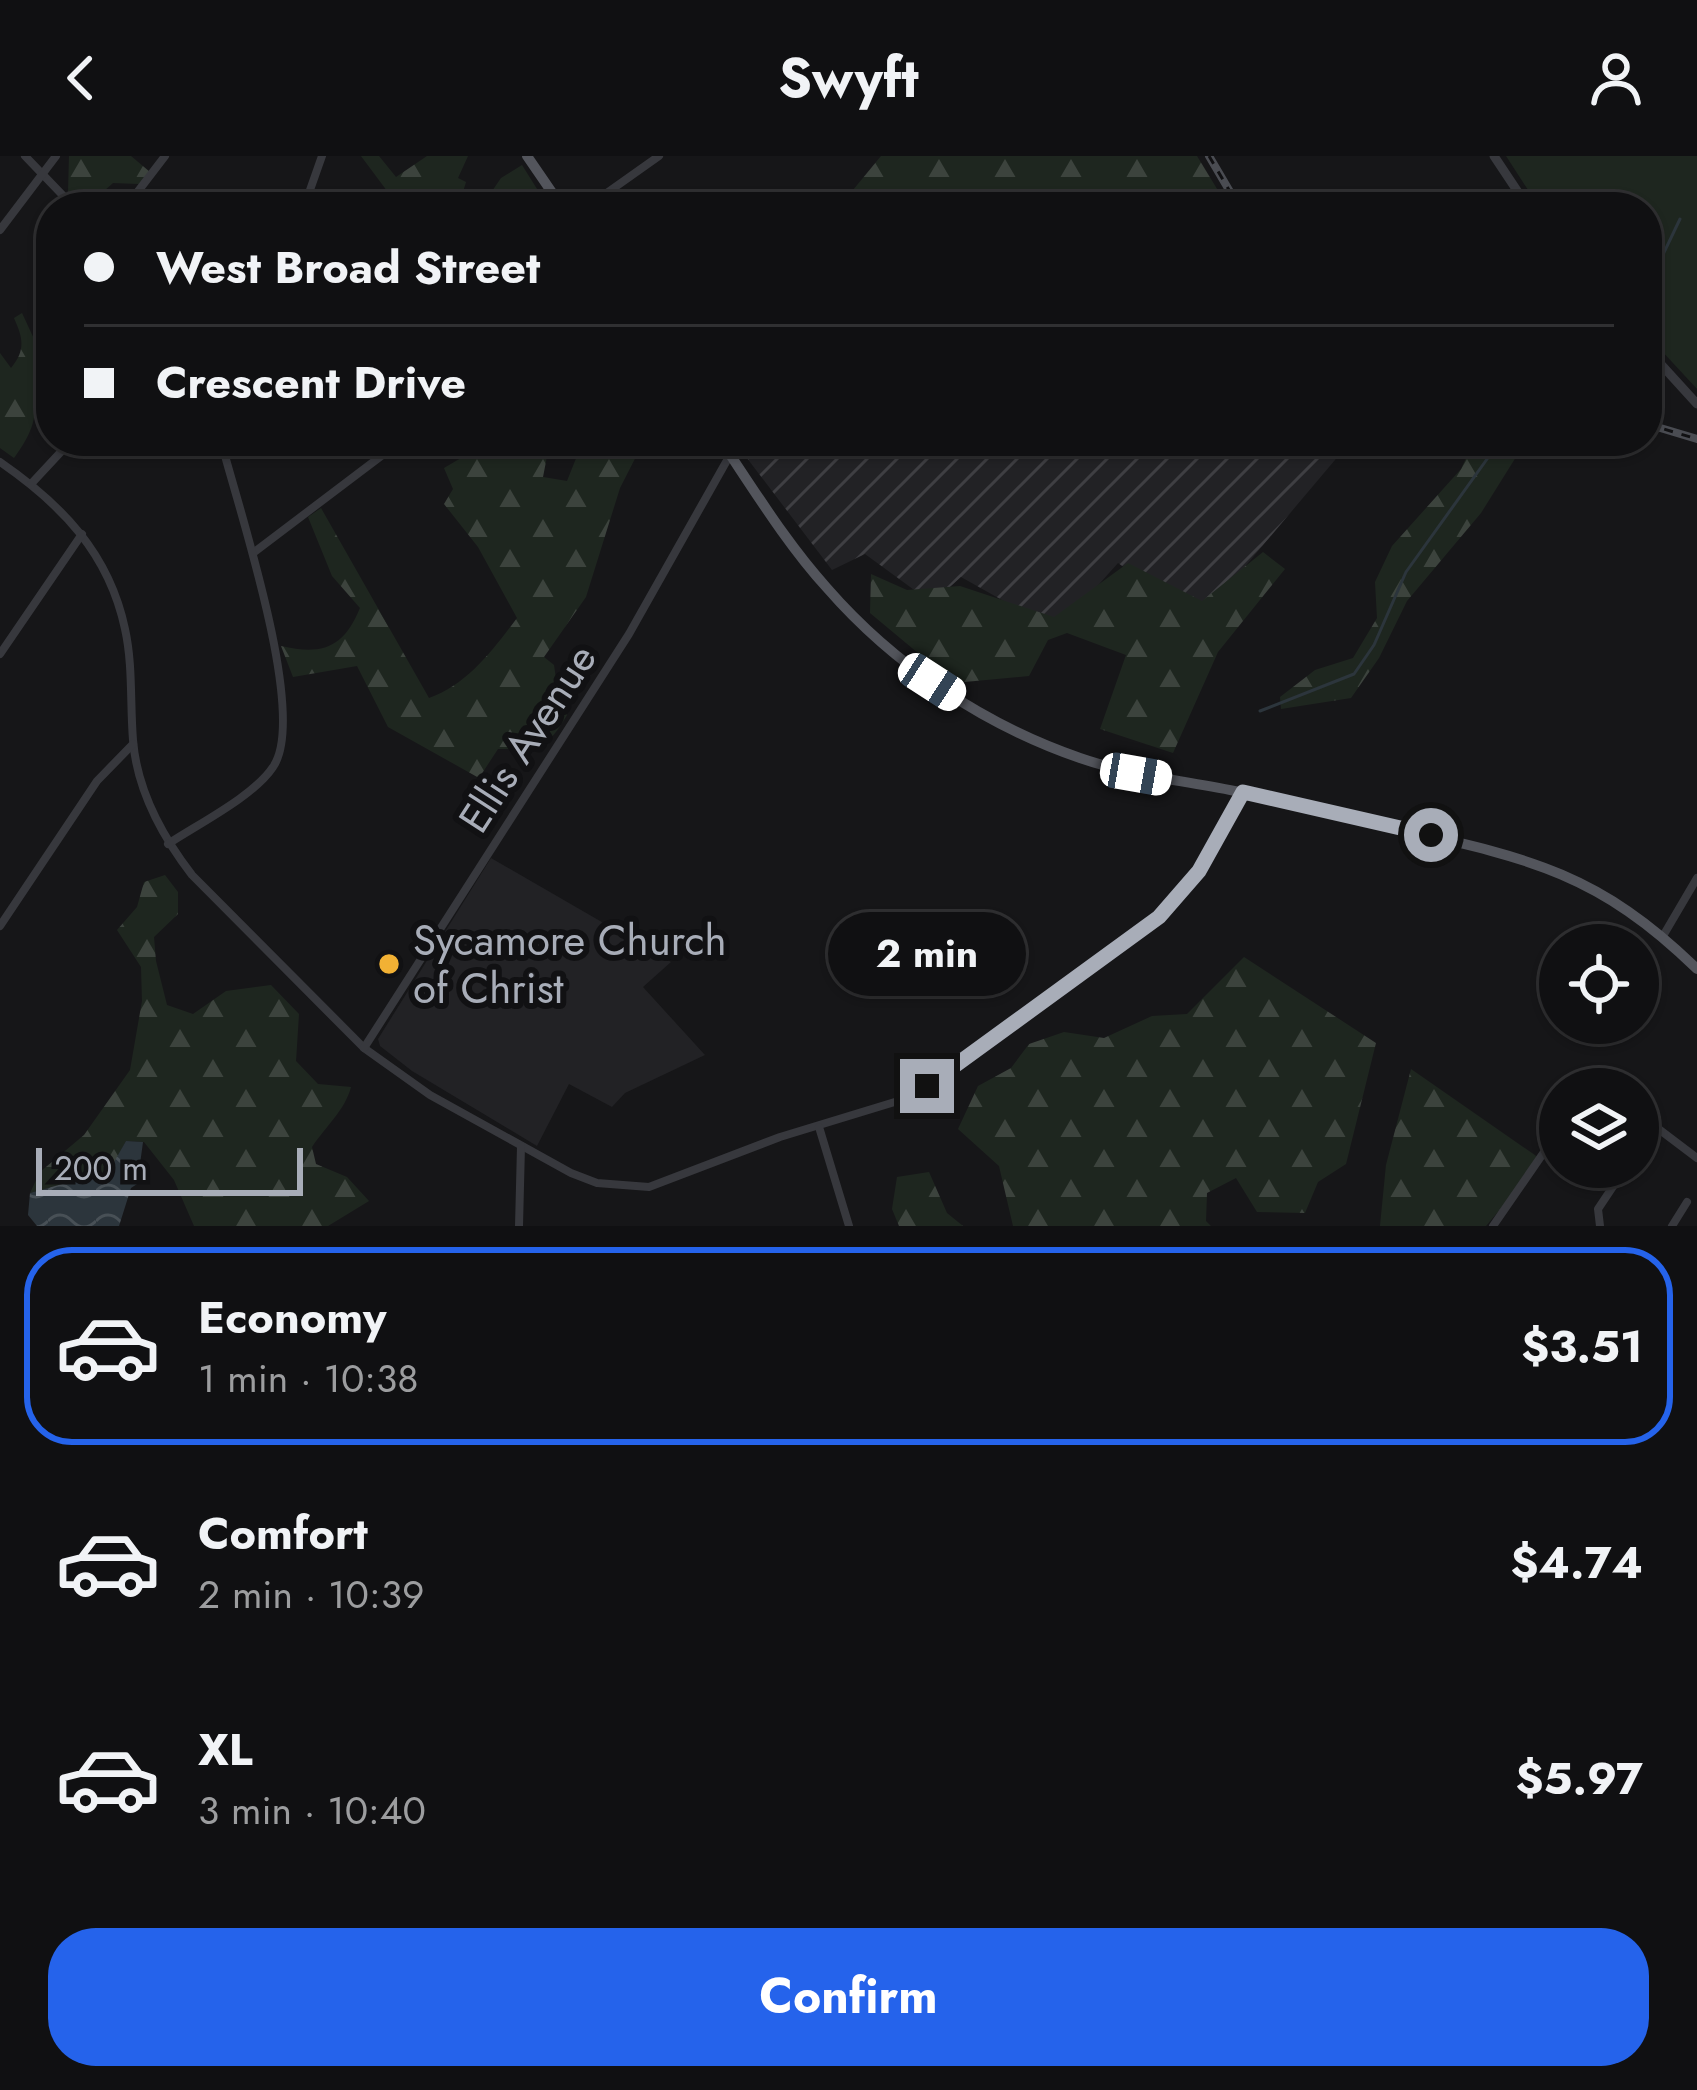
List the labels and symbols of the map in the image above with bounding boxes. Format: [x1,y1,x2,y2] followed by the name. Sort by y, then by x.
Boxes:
[444,632,611,844] street label: Ellis Avenue
[892,647,972,717] car
[1097,750,1175,798] car
[1404,808,1458,862] route start
[413,910,727,1019] place label: Sycamore Church of Christ
[828,912,1026,996] callout: 2 min
[376,951,402,977] marker: Sycamore Church of Christ
[900,1059,954,1113] route end
[36,1142,303,1195] scale bar

